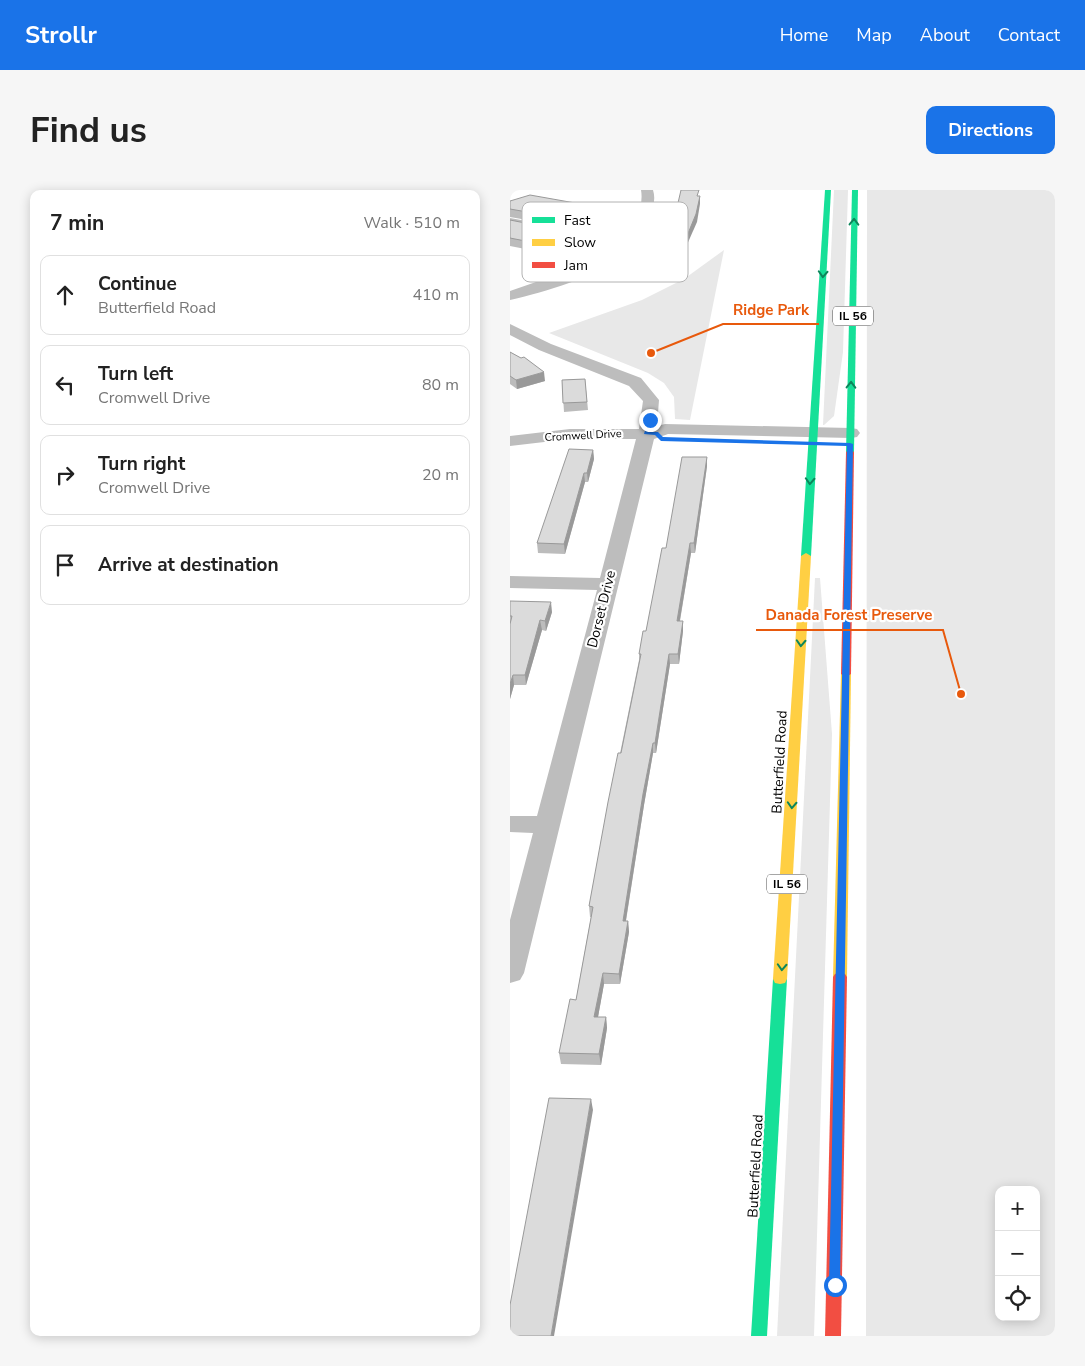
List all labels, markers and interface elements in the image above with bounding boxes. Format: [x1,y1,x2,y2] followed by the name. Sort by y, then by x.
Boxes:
[25,19,97,51] text: Strollr
[780,23,828,47] text: Home
[856,23,892,47] text: Map
[920,23,970,47] text: About
[998,23,1060,47] text: Contact
[926,106,1055,154] button: Directions
[30,107,147,154] text: Find us
[522,202,688,282] legend
[50,209,104,237] text: 7 min
[564,211,590,230] text: Fast
[364,212,460,234] text: Walk · 510 m
[849,218,859,226] one-way arrow
[564,233,596,252] text: Slow
[563,256,588,275] text: Jam
[817,270,828,278] one-way arrow
[98,271,177,297] text: Continue
[51,281,79,309] icon: ahead
[412,284,459,306] text: 410 m
[723,294,819,324] callout: Ridge Park
[98,297,216,319] text: Butterfield Road
[733,300,810,320] text: Ridge Park
[833,306,873,326] road number: IL 56
[98,361,173,387] text: Turn left
[51,371,79,399] icon: left
[422,374,459,396] text: 80 m
[846,380,857,388] one-way arrow
[98,387,210,409] text: Cromwell Drive
[639,409,662,432] route end
[544,426,622,445] street label: Cromwell Drive
[98,451,185,477] text: Turn right
[51,461,79,489] icon: right
[422,464,459,486] text: 20 m
[98,477,210,499] text: Cromwell Drive
[805,477,816,485] one-way arrow
[51,551,79,579] icon: arrive
[98,552,279,578] text: Arrive at destination
[583,568,620,650] street label: Dorset Drive
[756,600,943,630] callout: Danada Forest Preserve
[766,605,932,625] text: Danada Forest Preserve
[796,639,807,647] one-way arrow
[767,710,792,814] street label: Butterfield Road
[786,802,797,810] one-way arrow
[767,874,807,894] road number: IL 56
[777,964,788,972] one-way arrow
[743,1114,768,1218] street label: Butterfield Road
[995,1186,1040,1321] map controls
[995,1186,1040,1231] button: +
[995,1231,1040,1276] button: −
[824,1274,847,1297] route start
[995,1276,1040,1321] button: locate

